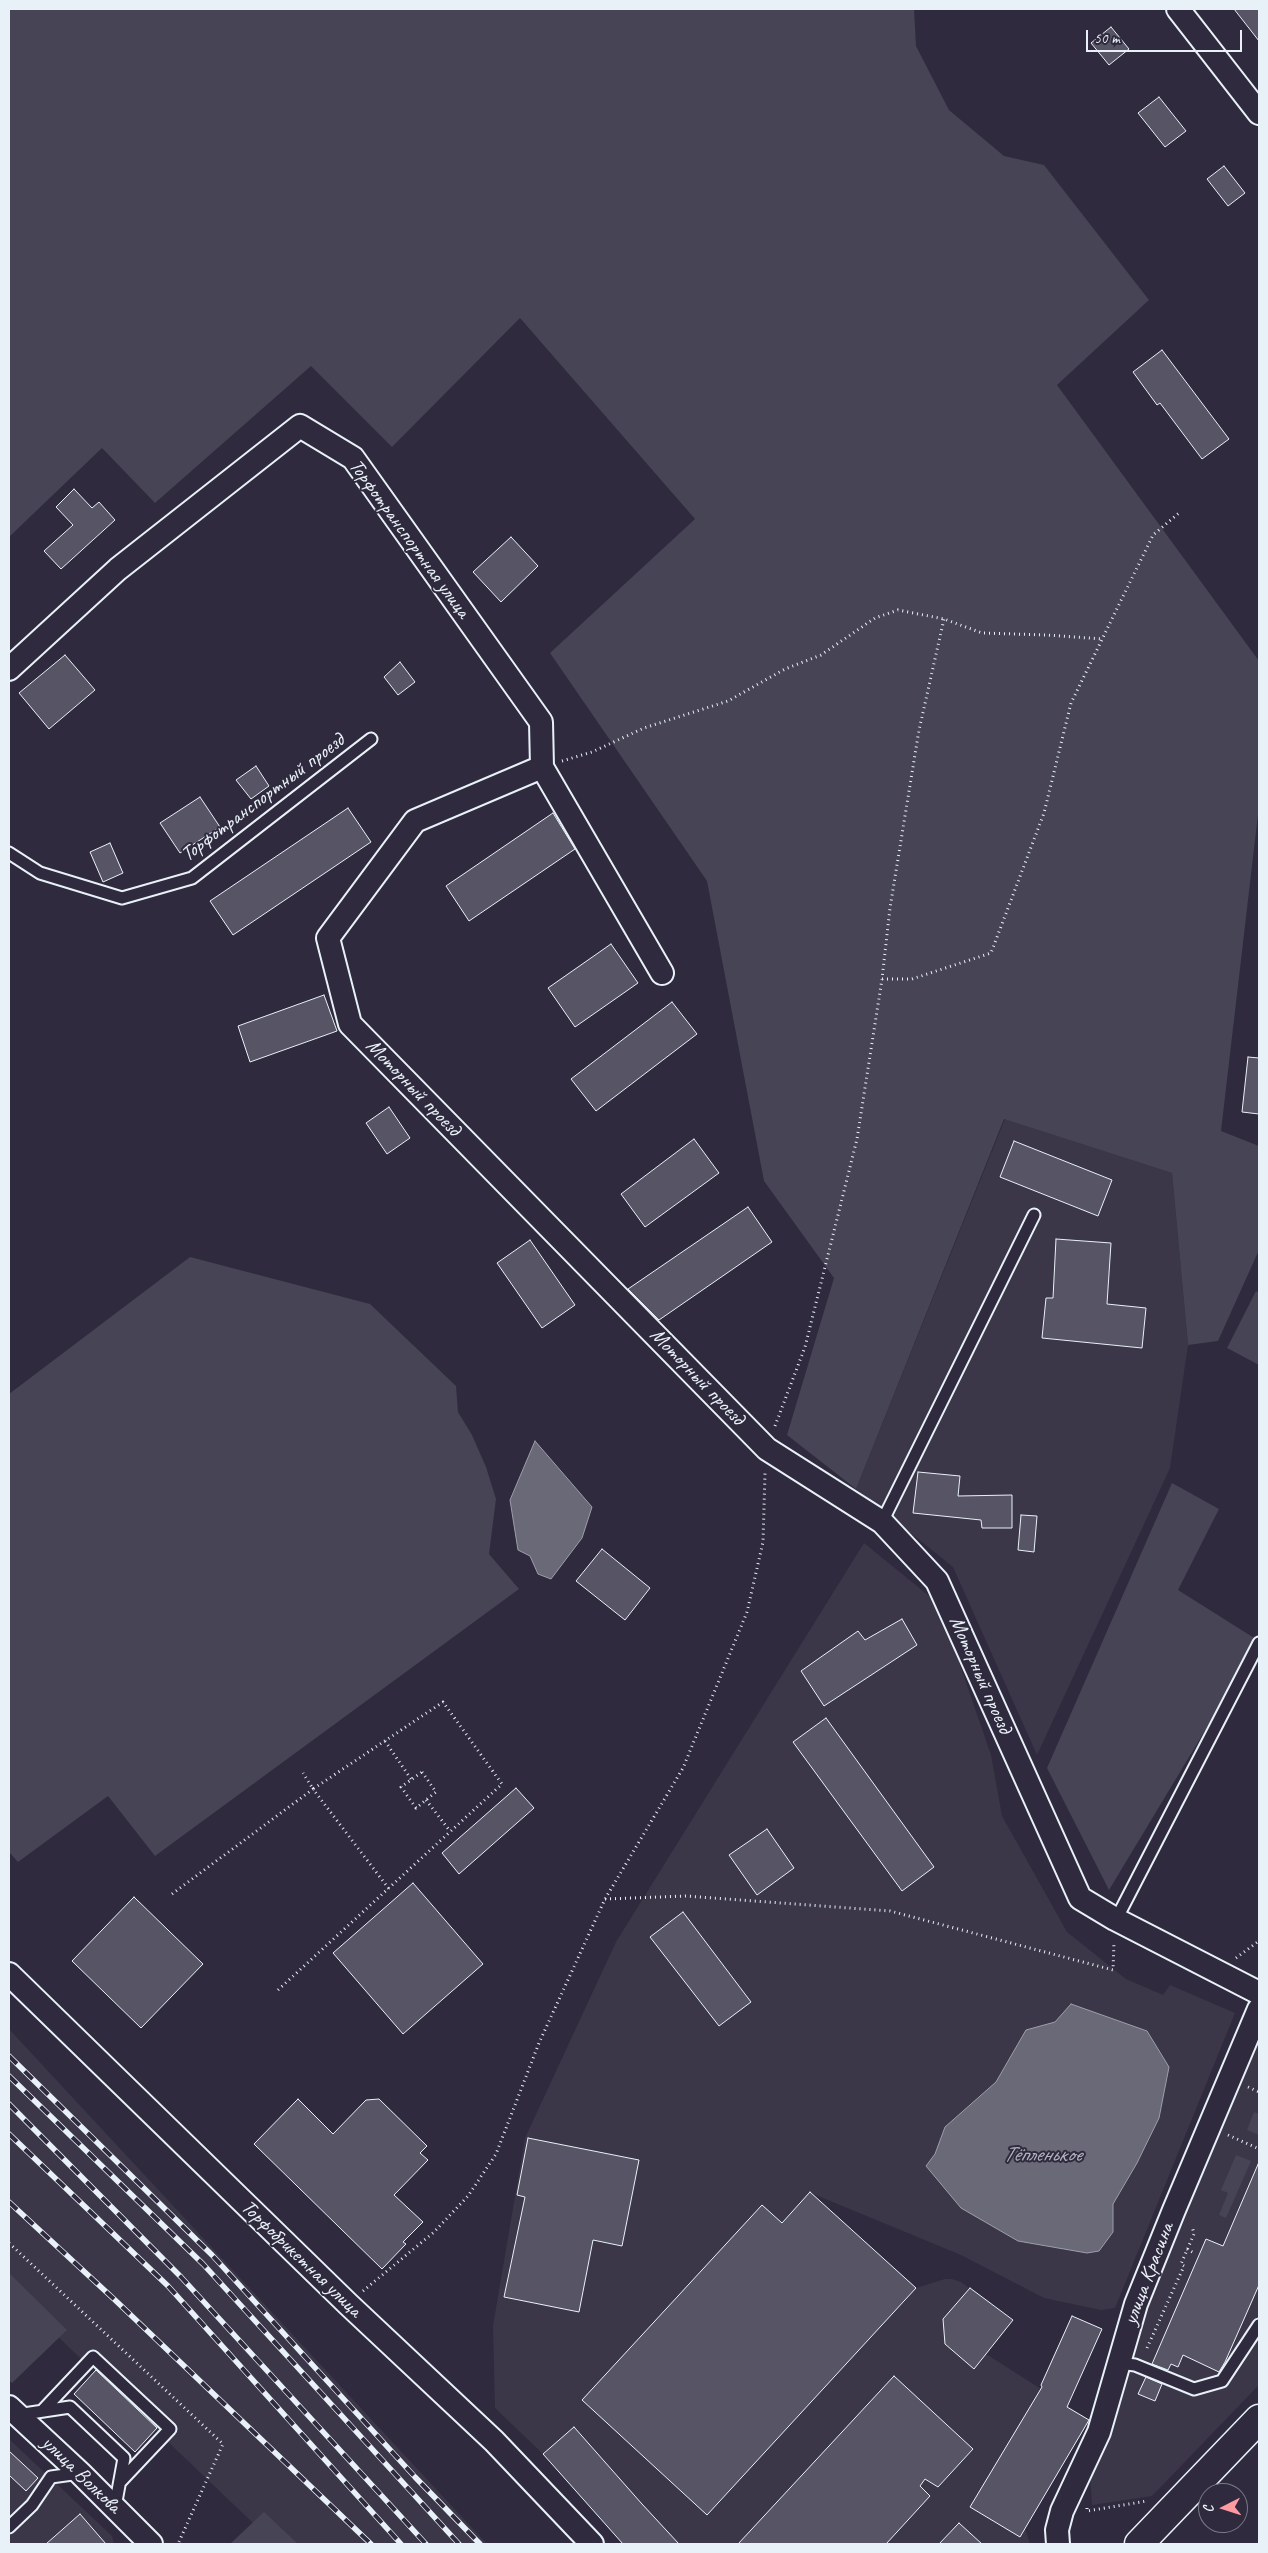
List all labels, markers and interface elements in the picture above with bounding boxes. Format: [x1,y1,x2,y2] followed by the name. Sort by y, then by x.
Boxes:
[1088,20,1244,52] scale bar
[1094,29,1120,48] text: 50 m
[343,455,475,623] street label: Торфотранспортная улица
[176,728,350,868] street label: Торфотранспортный проезд
[360,1034,466,1142] street label: Моторный проезд
[644,1323,750,1431] street label: Моторный проезд
[943,1612,1017,1738] street label: Моторный проезд
[1003,2142,1081,2168] water label: Тёпленькое
[235,2195,367,2323] street label: Торфобрикетная улица
[1118,2219,1180,2329] street label: улица Красина
[36,2431,126,2519] street label: улица Волкова
[1198,2483,1248,2533] north arrow
[1200,2505,1217,2513] text: С

